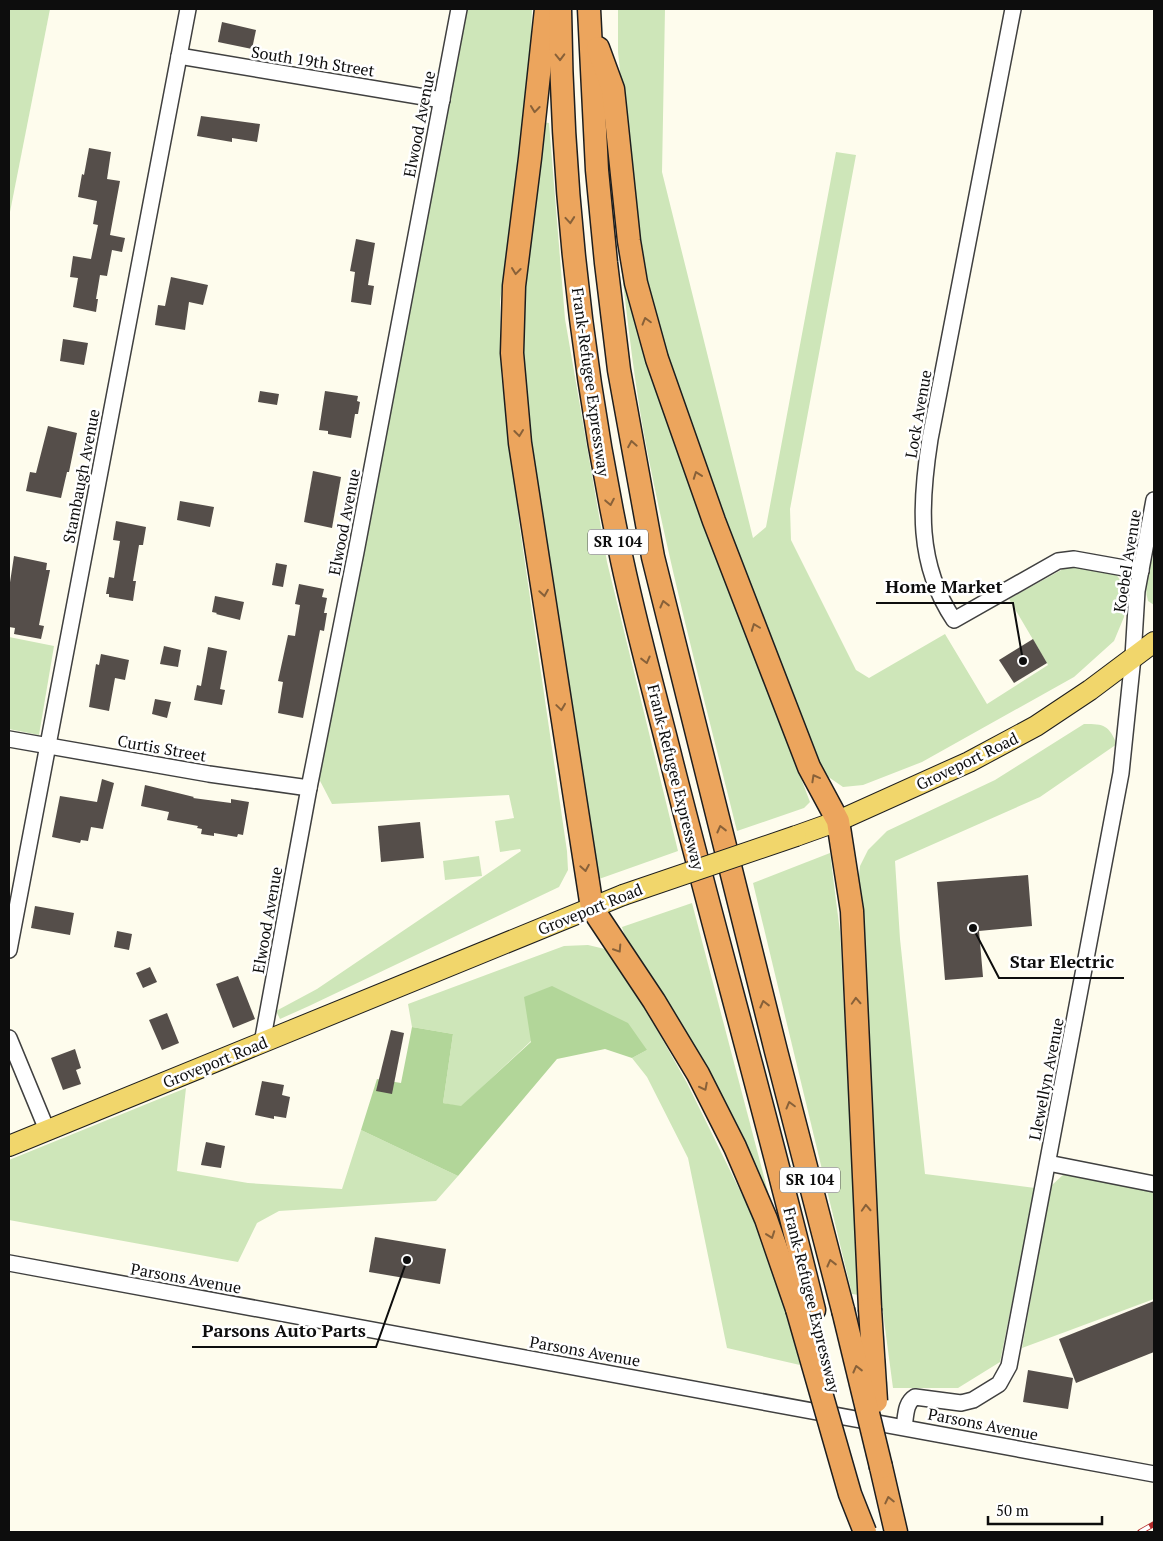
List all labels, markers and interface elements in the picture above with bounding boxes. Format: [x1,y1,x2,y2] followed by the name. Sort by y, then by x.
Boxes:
[250,40,376,82] street label: South 19th Street
[555,54,566,62] one-way arrow
[398,69,440,179] street label: Elwood Avenue
[530,106,541,114] one-way arrow
[564,216,575,224] one-way arrow
[511,267,522,275] one-way arrow
[567,286,615,479] street label: Frank-Refugee Expressway
[641,318,651,326] one-way arrow
[899,368,937,460] street label: Lock Avenue
[57,407,105,545] street label: Stambaugh Avenue
[513,429,524,437] one-way arrow
[627,440,637,449] one-way arrow
[323,467,365,577] street label: Elwood Avenue
[693,472,703,480] one-way arrow
[604,497,615,506] one-way arrow
[1108,508,1146,614] street label: Koebel Avenue
[588,530,648,554] road number: SR 104
[876,570,1013,603] callout: Home Market
[885,574,1003,598] text: Home Market
[539,589,549,598] one-way arrow
[659,599,670,608] one-way arrow
[751,624,761,632] one-way arrow
[641,656,651,664] one-way arrow
[642,682,710,873] street label: Frank-Refugee Expressway
[555,703,566,711] one-way arrow
[912,727,1022,795] street label: Groveport Road
[116,729,208,767] street label: Curtis Street
[811,775,821,784] one-way arrow
[716,825,727,834] one-way arrow
[580,863,590,872] one-way arrow
[247,865,287,975] street label: Elwood Avenue
[534,878,646,940] street label: Groveport Road
[612,944,622,953] one-way arrow
[999,945,1124,978] callout: Star Electric
[1010,949,1115,973] text: Star Electric
[851,997,862,1005] one-way arrow
[759,999,770,1008] one-way arrow
[1023,1016,1069,1142] street label: Llewellyn Avenue
[159,1031,271,1093] street label: Groveport Road
[698,1081,708,1090] one-way arrow
[785,1101,796,1110] one-way arrow
[780,1168,840,1192] road number: SR 104
[860,1204,871,1212] one-way arrow
[778,1205,846,1396] street label: Frank-Refugee Expressway
[765,1230,775,1238] one-way arrow
[129,1257,243,1299] street label: Parsons Avenue
[826,1258,837,1267] one-way arrow
[192,1314,376,1347] callout: Parsons Auto Parts
[202,1318,366,1342] text: Parsons Auto Parts
[528,1330,642,1372] street label: Parsons Avenue
[853,1365,863,1373] one-way arrow
[926,1403,1040,1445] street label: Parsons Avenue
[988,1494,1102,1526] scale bar
[884,1495,895,1504] one-way arrow
[996,1500,1029,1520] text: 50 m

